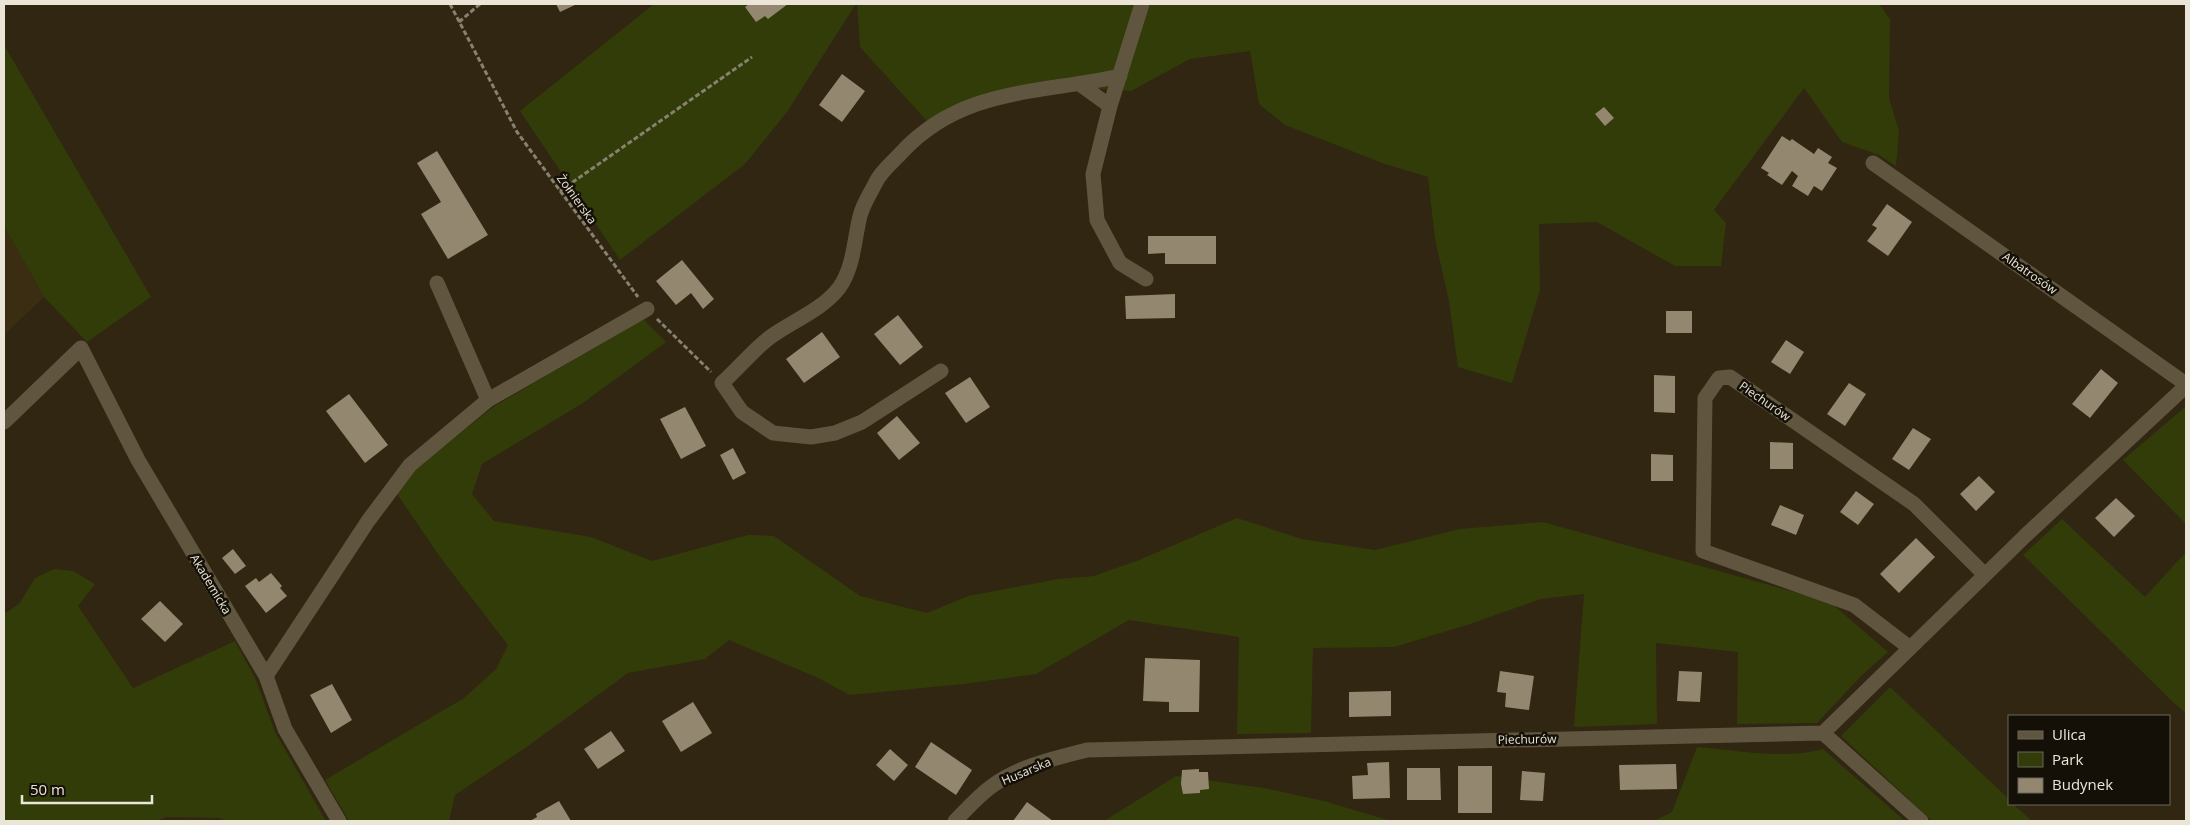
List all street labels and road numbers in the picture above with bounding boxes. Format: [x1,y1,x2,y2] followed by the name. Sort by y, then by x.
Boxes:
[553,171,601,227] street label: Żołnierska
[1999,248,2061,299] street label: Albatrosów
[1736,377,1795,425] street label: Piechurów
[186,551,236,617] street label: Akademicka
[1497,730,1557,748] street label: Piechurów
[999,753,1053,789] street label: Husarska

